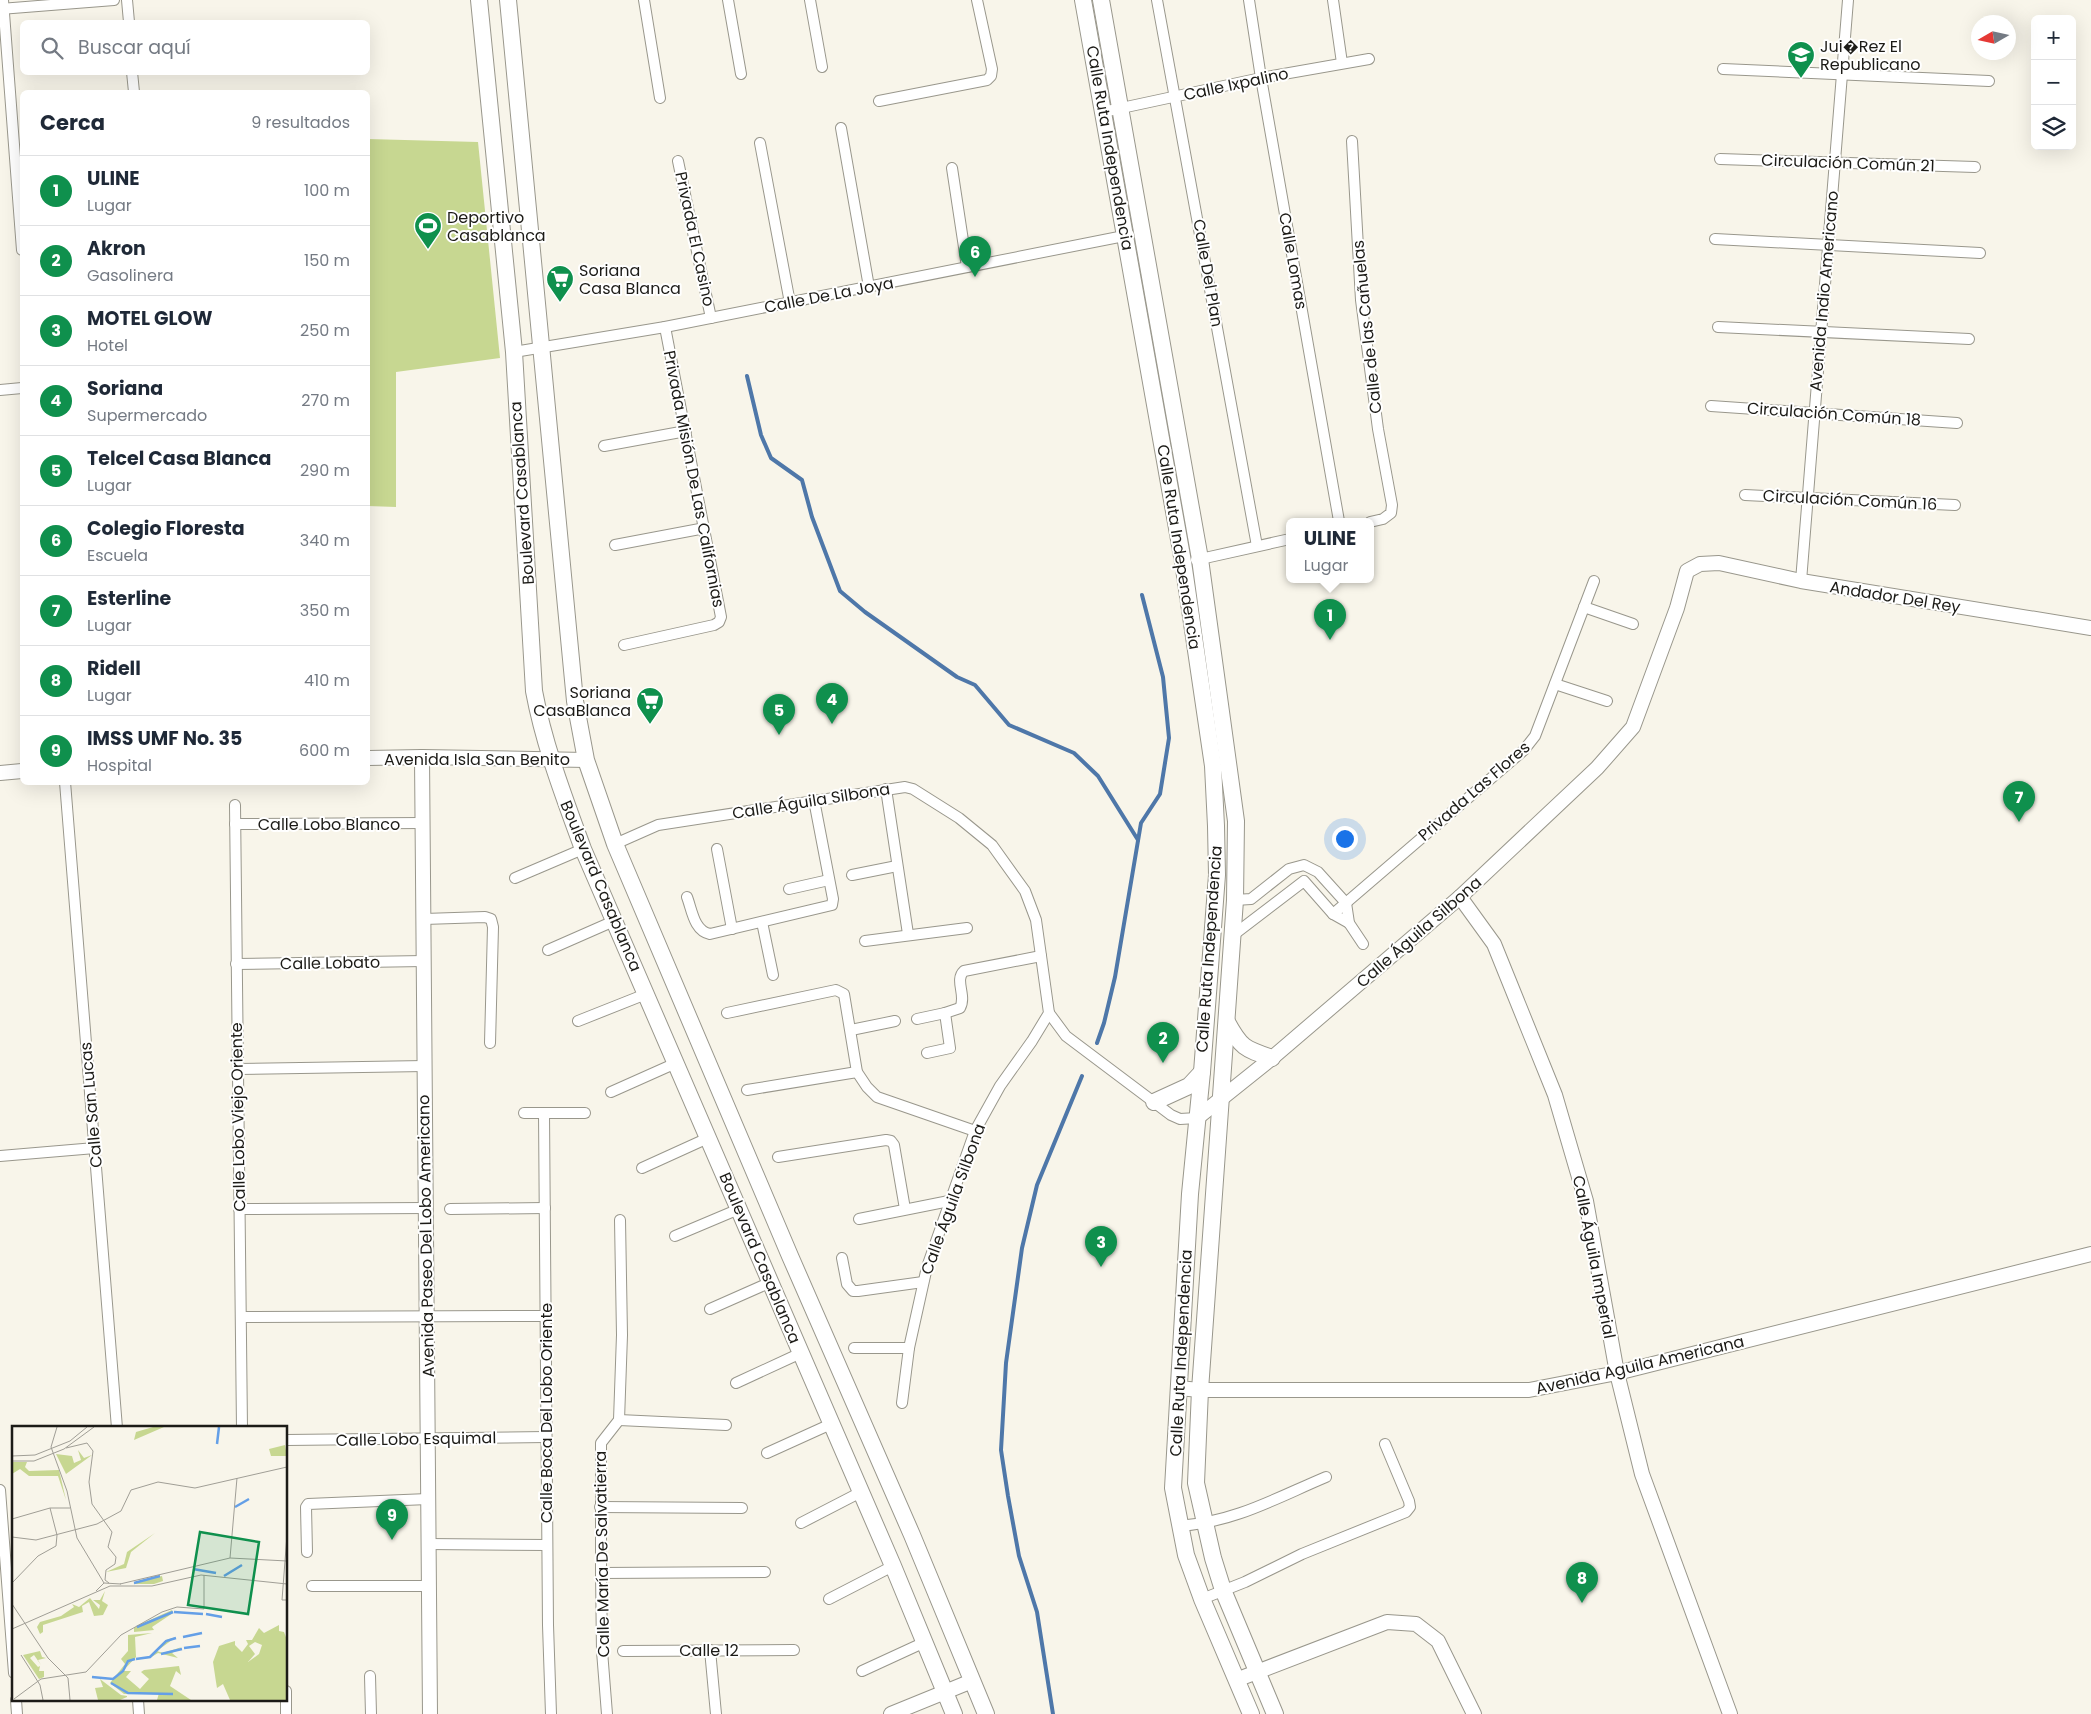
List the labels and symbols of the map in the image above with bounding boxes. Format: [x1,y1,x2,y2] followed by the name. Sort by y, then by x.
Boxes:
[1971,15,2016,60] north arrow
[1820,35,1920,76] place label: Jui�Rez El Republicano
[1786,40,1816,79] school or university icon: Jui�Rez El Republicano
[1081,44,1139,252] street label: Calle Ruta Independencia
[1181,62,1291,106] street label: Calle Ixpalino
[1761,148,1935,178] street label: Circulación Común 21
[669,169,721,309] street label: Privada El Casino
[1804,190,1844,392] street label: Avenida Indio Americano
[447,206,546,247] place label: Deportivo Casablanca
[413,211,443,250] sports icon: Deportivo Casablanca
[1273,211,1313,311] street label: Calle Lomas
[1187,217,1229,329] street label: Calle Del Plan
[959,236,991,277] pin: 6
[1346,239,1388,415] street label: Calle de las Cañuelas
[579,259,681,300] place label: Soriana Casa Blanca
[545,264,575,303] supermarket icon: Soriana Casa Blanca
[762,271,896,319] street label: Calle De La Joya
[658,349,730,609] street label: Privada Misión De Las Californias
[1746,396,1922,432] street label: Circulación Común 18
[504,401,540,585] street label: Boulevard Casablanca
[1151,443,1207,651] street label: Calle Ruta Independencia
[1762,484,1938,516] street label: Circulación Común 16
[1828,575,1962,619] street label: Andador Del Rey
[1314,599,1346,640] pin: 1
[533,681,631,722] place label: Soriana CasaBlanca
[816,683,848,724] pin: 4
[635,686,665,725] supermarket icon: Soriana CasaBlanca
[763,694,795,735] pin: 5
[1413,736,1535,846] street label: Privada Las Flores
[384,748,570,771] street label: Avenida Isla San Benito
[730,777,892,825] street label: Calle Águila Silbona
[2003,781,2035,822] pin: 7
[555,797,647,975] street label: Boulevard Casablanca
[258,813,400,836] street label: Calle Lobo Blanco
[1332,826,1358,852] your location
[1190,845,1228,1053] street label: Calle Ruta Independencia
[1351,871,1487,993] street label: Calle Águila Silbona
[280,951,380,975] street label: Calle Lobato
[225,1022,251,1212] street label: Calle Lobo Viejo Oriente
[1147,1022,1179,1063] pin: 2
[74,1041,108,1169] street label: Calle San Lucas
[412,1095,440,1377] street label: Avenida Paseo Del Lobo Americano
[915,1120,991,1278] street label: Calle Águila Silbona
[714,1169,806,1347] street label: Boulevard Casablanca
[1567,1173,1621,1341] street label: Calle Águila Imperial
[1085,1226,1117,1267] pin: 3
[1164,1249,1198,1457] street label: Calle Ruta Independencia
[535,1303,558,1523] street label: Calle Boca Del Lobo Oriente
[1534,1330,1746,1400] street label: Avenida Aguila Americana
[12,1426,288,1702] inset map
[336,1426,496,1452] street label: Calle Lobo Esquimal
[589,1450,615,1658] street label: Calle María De Salvatierra
[376,1499,408,1540] pin: 9
[1566,1562,1598,1603] pin: 8
[679,1639,739,1662] street label: Calle 12

